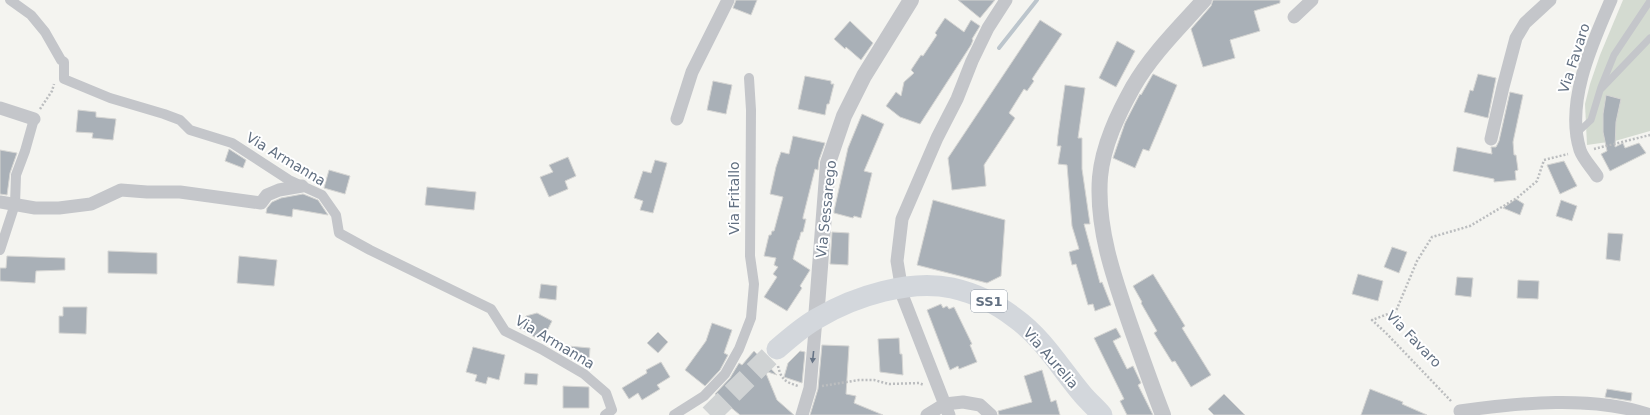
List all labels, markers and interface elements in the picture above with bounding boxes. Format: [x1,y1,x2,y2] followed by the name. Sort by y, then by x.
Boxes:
[1555,21,1593,95] street label: Via Favaro
[243,129,329,189] street label: Via Armanna
[813,159,839,259] street label: Via Sessarego
[726,161,742,235] street label: Via Fritallo
[971,290,1007,312] road number: SS1
[1383,307,1445,371] street label: Via Favaro
[512,312,598,372] street label: Via Armanna
[1020,324,1082,392] street label: Via Aurelia
[809,351,816,363] one-way arrow

